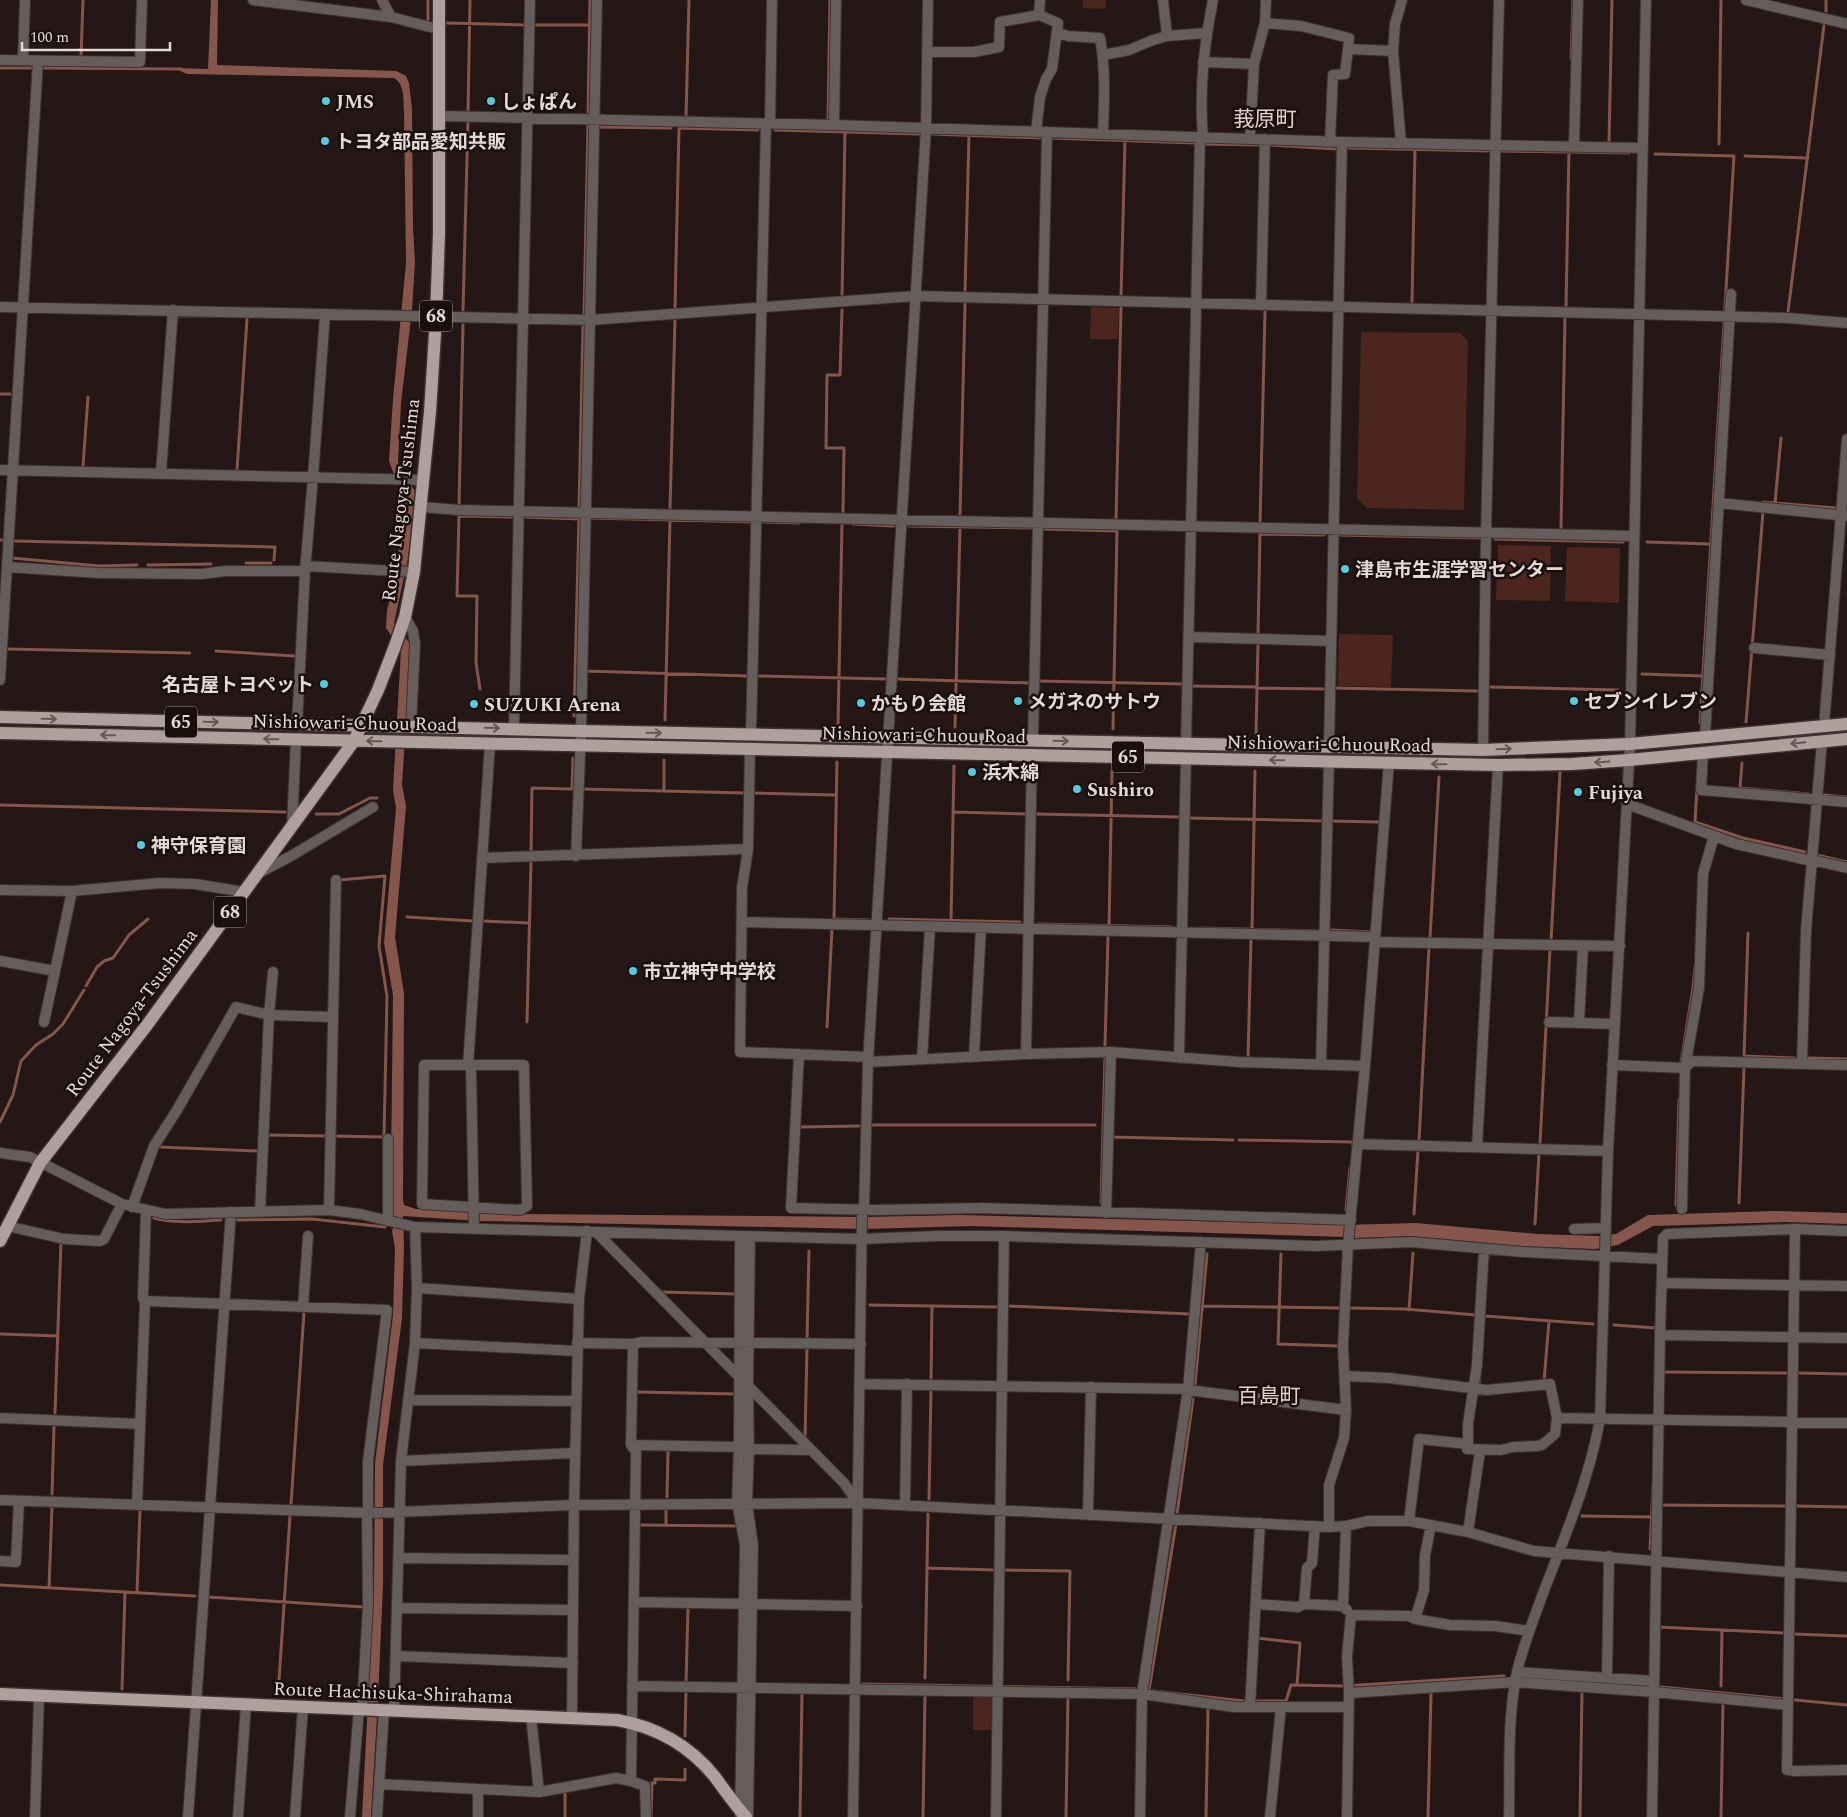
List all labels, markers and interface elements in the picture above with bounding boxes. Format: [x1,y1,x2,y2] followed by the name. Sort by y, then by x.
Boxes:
[22,20,170,52] scale bar
[30,26,69,49] text: 100 m
[336,88,374,117] place label: JMS
[501,88,577,117] place label: しょぱん
[320,95,332,107] marker: JMS
[485,95,497,107] marker: しょぱん
[1234,104,1297,136] district label: 莪原町
[335,128,506,157] place label: トヨタ部品愛知共販
[319,135,331,147] marker: トヨタ部品愛知共販
[420,300,452,332] road number: 68
[375,396,428,603] street label: Route Nagoya-Tsushima
[1355,556,1564,585] place label: 津島市生涯学習センター
[1339,563,1351,575] marker: 津島市生涯学習センター
[162,671,314,700] place label: 名古屋トヨペット
[318,678,330,690] marker: 名古屋トヨペット
[1028,688,1161,717] place label: メガネのサトウ
[1584,688,1717,717] place label: セブンイレブン
[871,690,966,719] place label: かもり会館
[484,691,621,720] place label: SUZUKI Arena
[1012,695,1024,707] marker: メガネのサトウ
[1568,695,1580,707] marker: セブンイレブン
[855,697,867,709] marker: かもり会館
[468,698,480,710] marker: SUZUKI Arena
[165,706,197,738] road number: 65
[252,707,458,740] street label: Nishiowari-Chuou Road
[40,714,56,723] one-way arrow
[203,718,219,727] one-way arrow
[821,719,1027,752] street label: Nishiowari-Chuou Road
[483,724,499,733] one-way arrow
[646,728,662,738] one-way arrow
[1226,728,1432,761] street label: Nishiowari-Chuou Road
[100,730,116,740] one-way arrow
[263,734,279,743] one-way arrow
[367,736,383,746] one-way arrow
[1053,736,1069,745] one-way arrow
[1791,739,1807,748] one-way arrow
[1112,742,1144,772] road number: 65
[1496,744,1512,753] one-way arrow
[1269,755,1286,765] one-way arrow
[1594,757,1610,766] one-way arrow
[982,759,1039,788] place label: 浜木綿
[1432,759,1448,768] one-way arrow
[966,766,978,778] marker: 浜木綿
[1087,776,1154,805] place label: Sushiro
[1588,779,1643,808] place label: Fujiya
[1071,783,1083,795] marker: Sushiro
[1572,786,1584,798] marker: Fujiya
[151,832,246,861] place label: 神守保育園
[135,839,147,851] marker: 神守保育園
[214,896,246,928] road number: 68
[59,922,206,1103] street label: Route Nagoya-Tsushima
[643,958,776,987] place label: 市立神守中学校
[627,965,639,977] marker: 市立神守中学校
[1238,1381,1301,1413] district label: 百島町
[273,1675,514,1712] street label: Route Hachisuka-Shirahama

